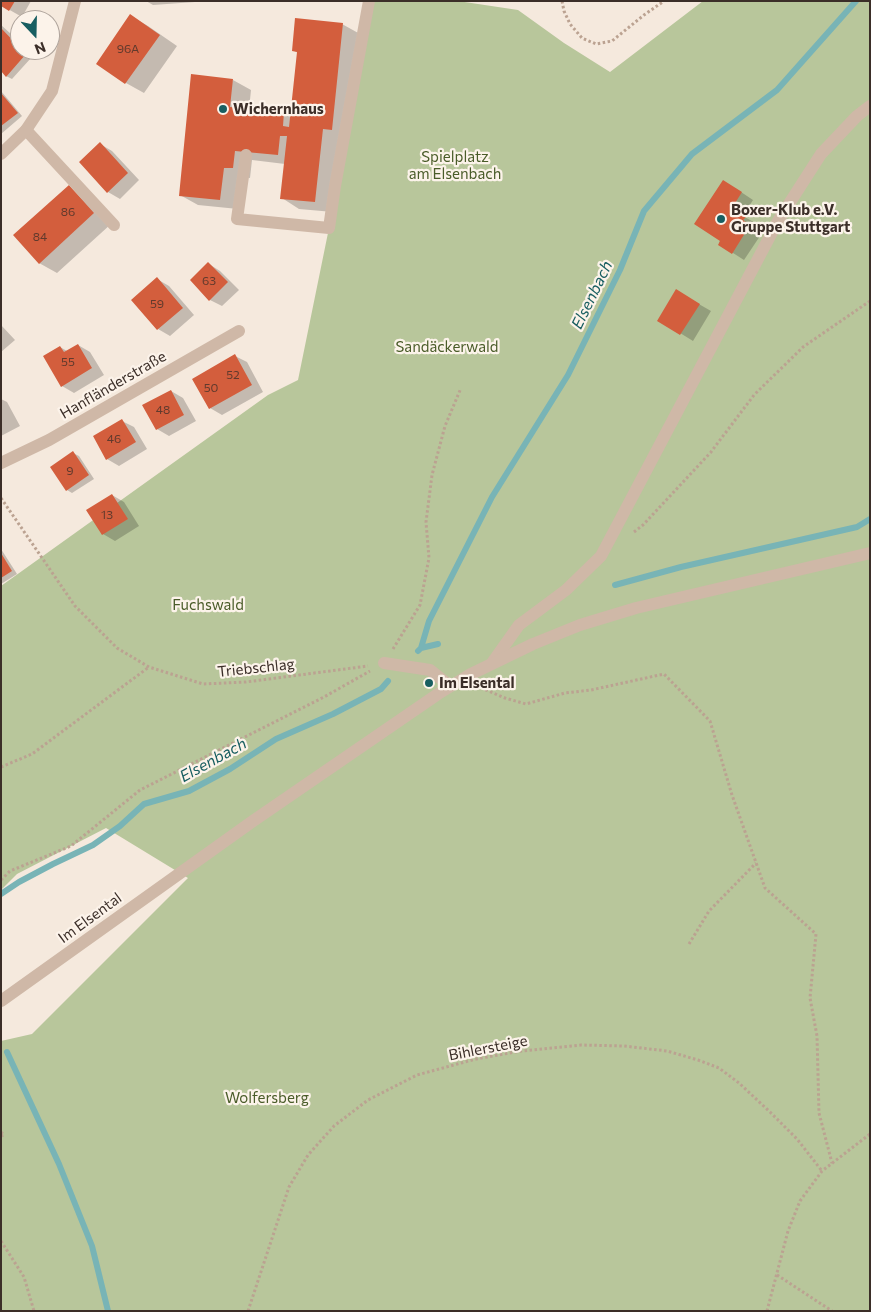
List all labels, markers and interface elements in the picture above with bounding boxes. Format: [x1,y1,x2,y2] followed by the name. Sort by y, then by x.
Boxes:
[10,10,60,60] north arrow
[32,39,48,58] text: N
[117,42,139,56] house number: 96A
[233,100,324,118] place label: Wichernhaus
[217,103,229,115] marker: Wichernhaus
[409,148,501,183] park label: Spielplatz am Elsenbach
[731,201,850,236] place label: Boxer-Klub e.V. Gruppe Stuttgart
[61,205,75,219] house number: 86
[715,213,727,225] marker: Boxer-Klub e.V. Gruppe Stuttgart
[33,230,47,244] house number: 84
[567,258,617,332] water label: Elsenbach
[202,274,216,288] house number: 63
[150,297,164,311] house number: 59
[396,338,498,356] park label: Sandäckerwald
[57,347,169,423] street label: Hanfländerstraße
[61,355,75,369] house number: 55
[226,368,240,382] house number: 52
[204,381,218,395] house number: 50
[156,403,170,417] house number: 48
[107,432,121,446] house number: 46
[66,464,74,478] house number: 9
[101,508,113,522] house number: 13
[172,596,244,614] park label: Fuchswald
[217,655,295,681] street label: Triebschlag
[439,674,515,692] place label: Im Elsental
[423,677,435,689] marker: Im Elsental
[176,734,250,786] water label: Elsenbach
[55,889,125,947] street label: Im Elsental
[447,1032,529,1064] street label: Bihlersteige
[225,1089,309,1107] park label: Wolfersberg

